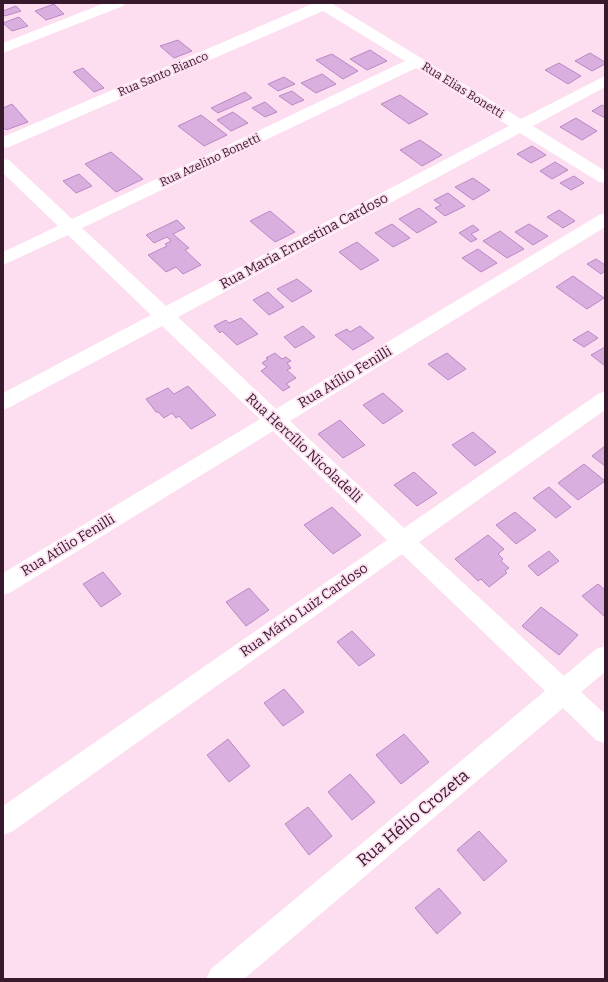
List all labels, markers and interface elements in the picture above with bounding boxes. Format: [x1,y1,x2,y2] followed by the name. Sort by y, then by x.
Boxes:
[116,49,210,99] street label: Rua Santo Bianco
[419,59,507,121] street label: Rua Elias Bonetti
[157,130,263,189] street label: Rua Azelino Bonetti
[217,189,391,293] street label: Rua Maria Ernestina Cardoso
[295,342,395,412] street label: Rua Atílio Fenilli
[242,390,366,506] street label: Rua Hercílio Nicoladelli
[18,510,118,580] street label: Rua Atílio Fenilli
[237,559,371,661] street label: Rua Mário Luiz Cardoso
[353,765,473,871] street label: Rua Hélio Crozeta

